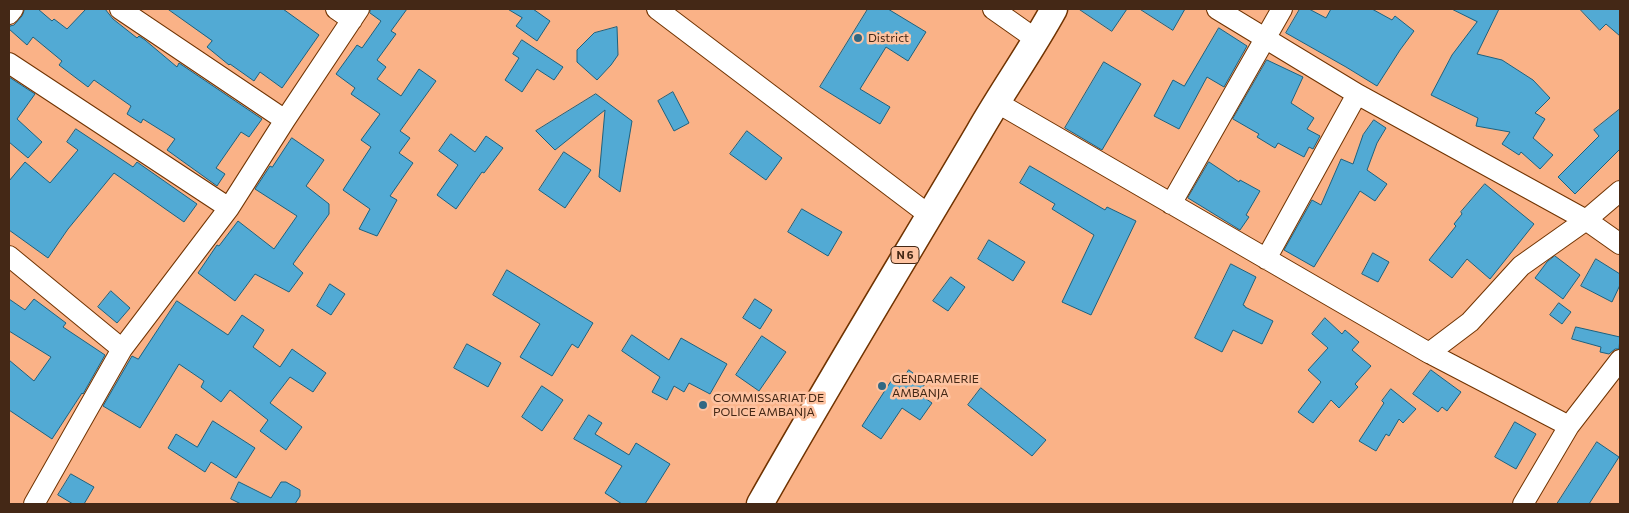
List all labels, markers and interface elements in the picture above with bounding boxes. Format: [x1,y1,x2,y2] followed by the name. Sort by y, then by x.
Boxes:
[868,31,909,45] place label: District
[852,32,864,44] marker: District
[891,246,919,264] road number: N 6
[892,372,979,400] place label: GENDARMERIE AMBANJA
[876,380,888,392] marker: GENDARMERIE AMBANJA
[713,391,824,419] place label: COMMISSARIAT DE POLICE AMBANJA
[697,399,709,411] marker: COMMISSARIAT DE POLICE AMBANJA

